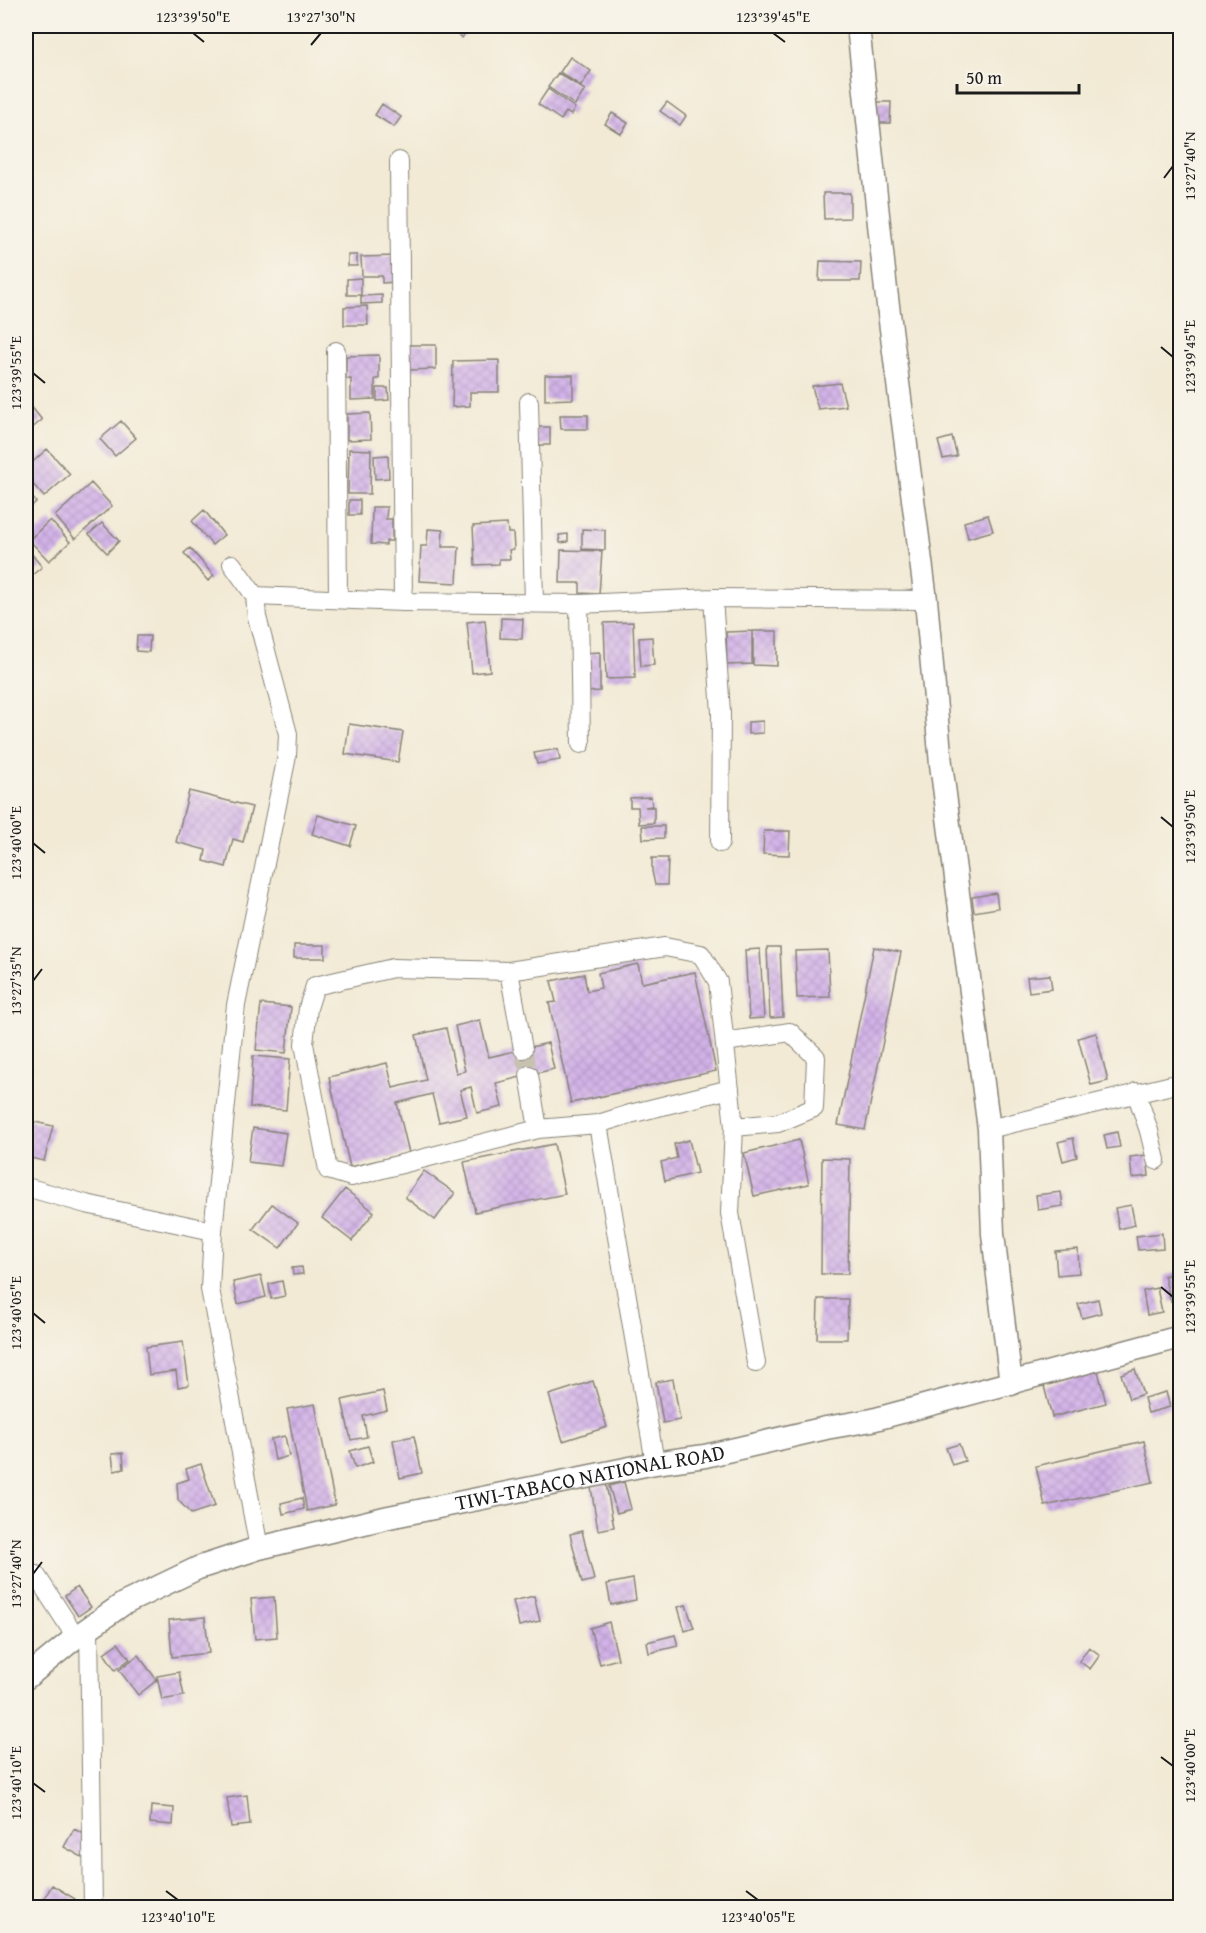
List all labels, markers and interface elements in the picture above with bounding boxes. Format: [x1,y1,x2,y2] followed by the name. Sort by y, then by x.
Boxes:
[156,6,230,27] text: 123°39'50"E
[287,6,356,27] text: 13°27'30"N
[736,6,810,27] text: 123°39'45"E
[957,57,1078,95] scale bar
[966,64,1002,91] text: 50 m
[1179,131,1200,200] text: 13°27'40"N
[1179,320,1200,394] text: 123°39'45"E
[5,336,26,410] text: 123°39'55"E
[1179,790,1200,864] text: 123°39'50"E
[5,806,26,880] text: 123°40'00"E
[5,946,26,1015] text: 13°27'35"N
[1179,1260,1200,1334] text: 123°39'55"E
[5,1276,26,1350] text: 123°40'05"E
[452,1436,728,1518] street label: TIWI-TABACO NATIONAL ROAD
[5,1539,26,1608] text: 13°27'40"N
[1179,1729,1200,1803] text: 123°40'00"E
[5,1746,26,1820] text: 123°40'10"E
[141,1906,215,1927] text: 123°40'10"E
[721,1906,795,1927] text: 123°40'05"E

